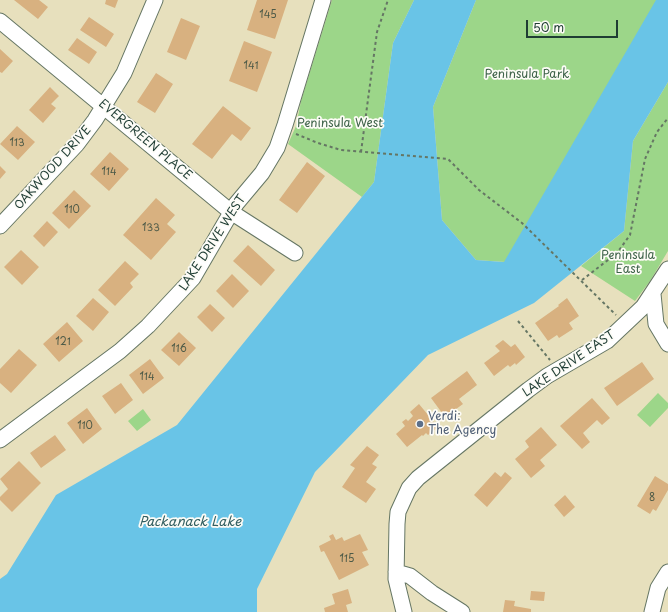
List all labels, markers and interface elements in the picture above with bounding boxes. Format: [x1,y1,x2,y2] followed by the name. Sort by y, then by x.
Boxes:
[259,9,277,21] house number: 145
[528,12,620,38] scale bar
[533,18,564,36] text: 50 m
[244,60,258,72] house number: 141
[485,68,569,82] park label: Peninsula Park
[95,97,195,183] street label: EVERGREEN PLACE
[297,117,383,131] park label: Peninsula West
[12,123,94,213] street label: OAKWOOD DRIVE
[9,137,25,149] house number: 113
[102,166,116,178] house number: 114
[177,192,249,294] street label: LAKE DRIVE WEST
[64,204,80,216] house number: 110
[142,222,160,234] house number: 133
[601,249,655,277] park label: Peninsula East
[520,328,618,400] street label: LAKE DRIVE EAST
[55,336,71,348] house number: 121
[171,343,187,355] house number: 116
[140,371,154,383] house number: 114
[428,410,496,438] place label: Verdi: The Agency
[415,419,425,429] marker: Verdi: The Agency
[77,420,93,432] house number: 110
[649,492,655,504] house number: 8
[139,514,241,530] water label: Packanack Lake
[340,553,354,565] house number: 115

